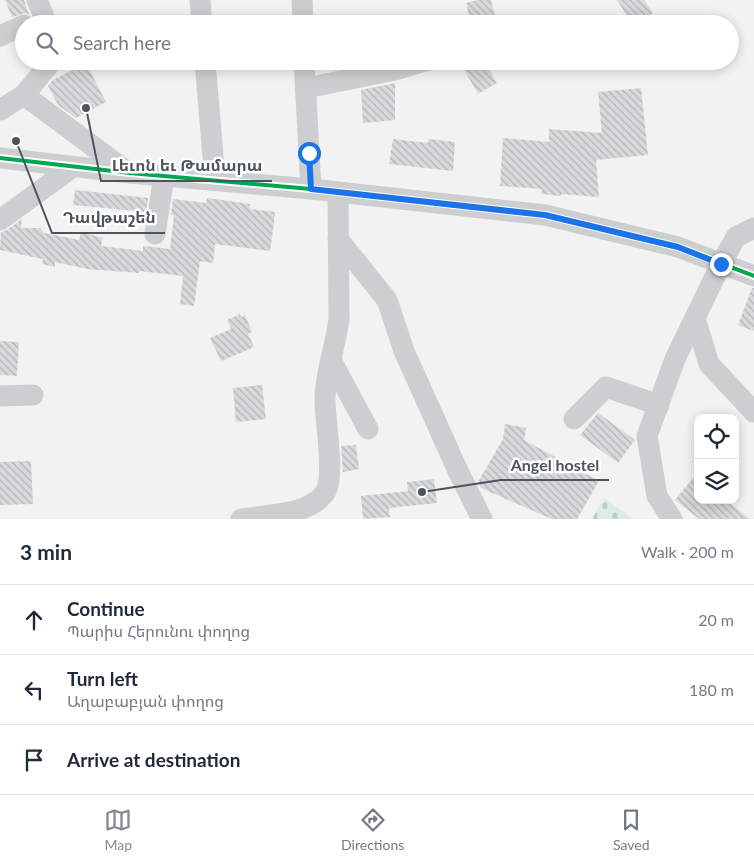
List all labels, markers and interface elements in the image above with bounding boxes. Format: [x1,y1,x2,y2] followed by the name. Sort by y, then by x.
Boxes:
[15,15,739,70] search box
[33,29,61,57] icon: search
[73,31,171,54] text: Search here
[298,142,321,165] route start
[101,150,272,181] callout: Լեւոն եւ Թամարա
[112,155,262,175] text: Լեւոն եւ Թամարա
[52,202,165,233] callout: Դավթաշեն
[62,207,156,227] text: Դավթաշեն
[710,253,733,276] route end
[694,414,739,504] map controls
[694,414,739,459] button: locate
[501,449,609,480] callout: Angel hostel
[510,455,599,474] text: Angel hostel
[694,459,739,504] button: layers
[20,539,72,564] text: 3 min
[641,542,734,561] text: Walk · 200 m
[67,597,145,620] text: Continue
[20,606,48,634] icon: ahead
[698,610,734,629] text: 20 m
[67,621,250,640] text: Պարիս Հերունու փողոց
[67,667,138,690] text: Turn left
[20,676,48,704] icon: left
[689,680,734,699] text: 180 m
[67,691,224,710] text: Աղաբաբյան փողոց
[20,746,48,774] icon: arrive
[67,748,240,771] text: Arrive at destination
[104,806,132,853] tab: Map
[341,806,404,853] tab: Directions
[613,806,650,853] tab: Saved

